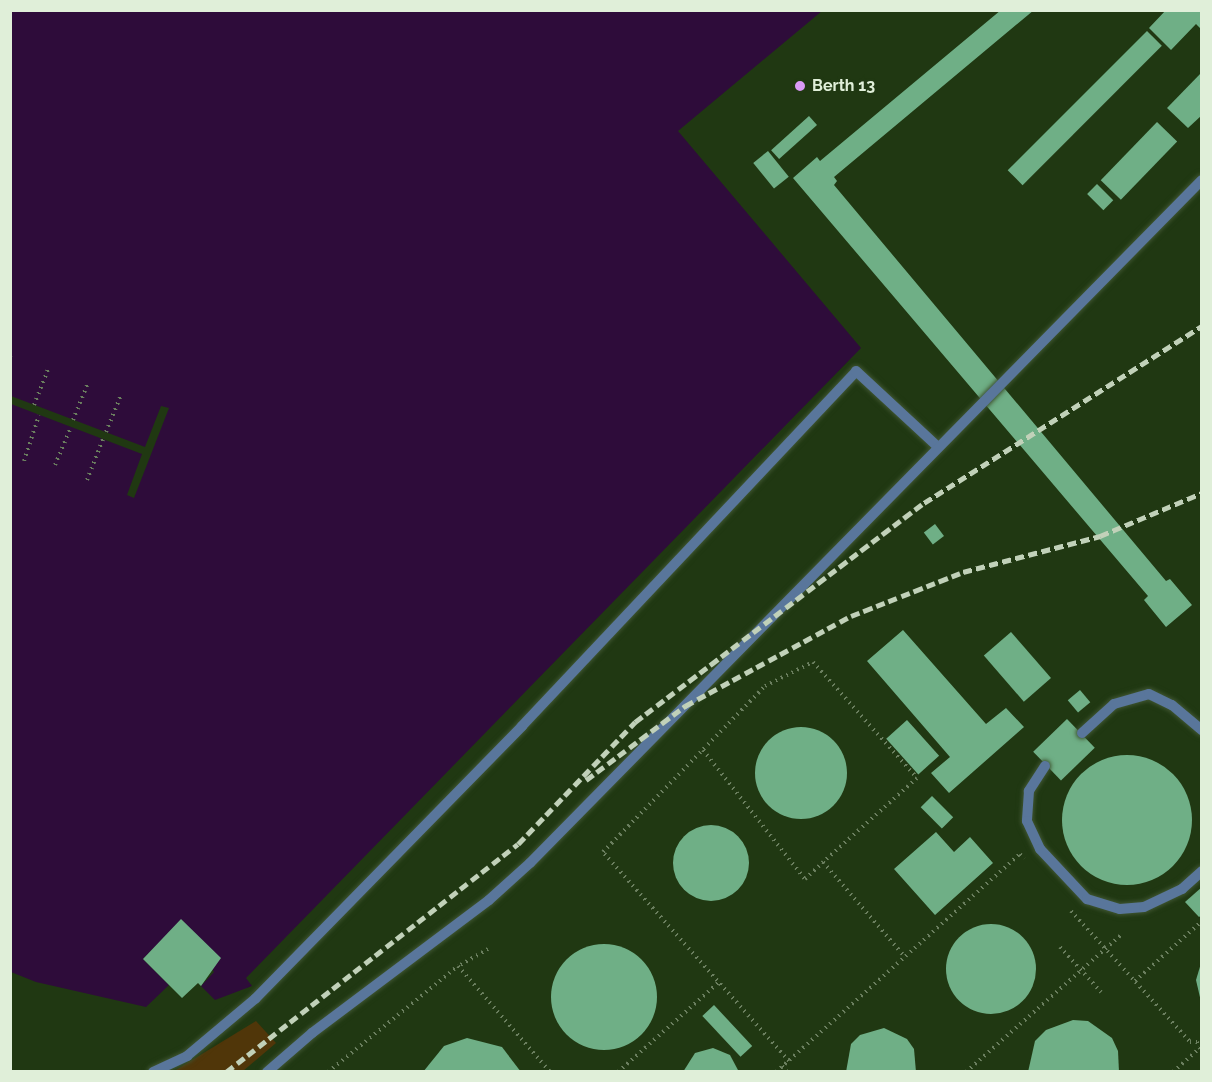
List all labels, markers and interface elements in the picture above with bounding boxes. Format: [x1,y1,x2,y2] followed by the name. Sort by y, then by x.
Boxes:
[812,76,875,96] place label: Berth 13
[793,79,807,93] marker: Berth 13

